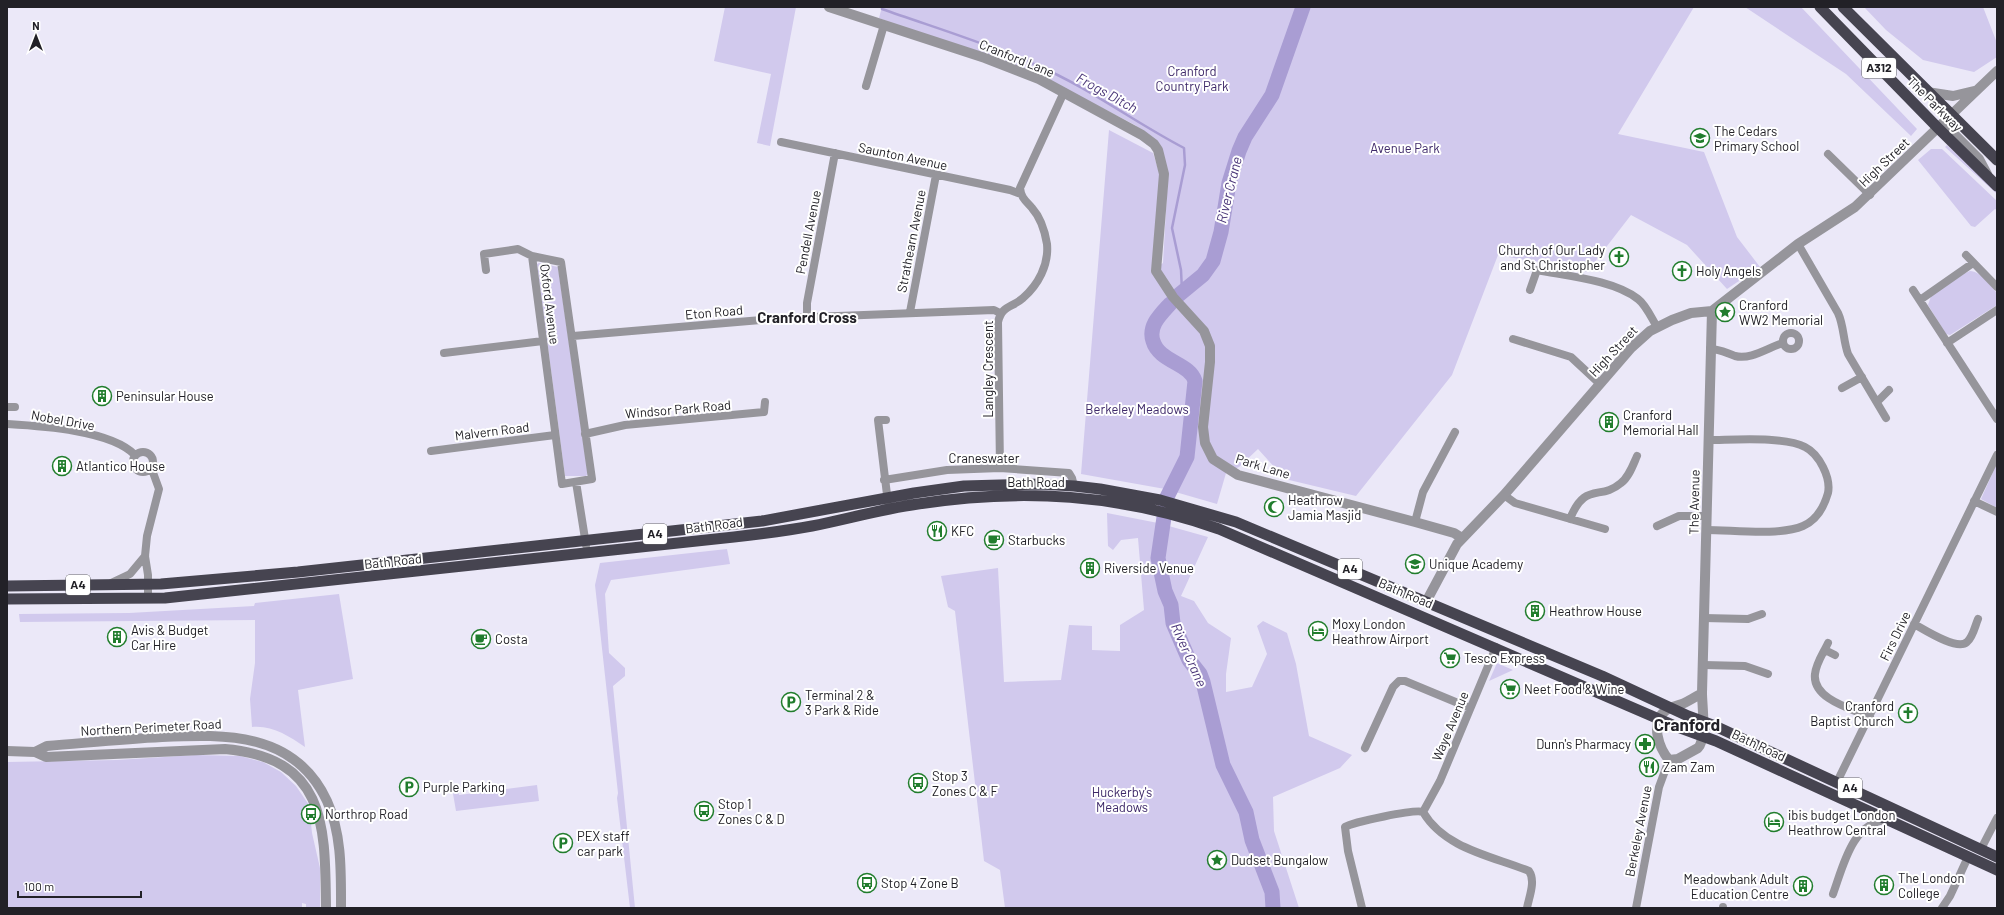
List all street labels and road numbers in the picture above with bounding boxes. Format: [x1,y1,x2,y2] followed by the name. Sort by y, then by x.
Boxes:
[977,36,1057,80] street label: Cranford Lane
[1862,58,1896,78] road number: A312
[1904,73,1966,135] street label: The Parkway
[1855,134,1913,190] street label: High Street
[857,139,949,173] street label: Saunton Avenue
[893,188,929,294] street label: Strathearn Avenue
[792,189,824,275] street label: Pendell Avenue
[537,263,563,345] street label: Oxford Avenue
[684,302,744,322] street label: Eton Road
[980,320,996,418] street label: Langley Crescent
[1585,322,1641,380] street label: High Street
[624,396,732,422] street label: Windsor Park Road
[30,407,96,433] street label: Nobel Drive
[454,418,530,444] street label: Malvern Road
[949,450,1020,466] street label: Craneswater
[1234,450,1292,482] street label: Park Lane
[1685,469,1703,535] street label: The Avenue
[1007,474,1065,490] street label: Bath Road
[684,514,744,536] street label: Bath Road
[643,524,667,544] road number: A4
[363,550,423,572] street label: Bath Road
[1338,559,1362,579] road number: A4
[1376,574,1436,612] street label: Bath Road
[66,575,90,595] road number: A4
[1876,609,1914,663] street label: Firs Drive
[1428,689,1472,763] street label: Waye Avenue
[80,715,222,739] street label: Northern Perimeter Road
[1729,726,1789,764] street label: Bath Road
[1838,778,1862,798] road number: A4
[1621,784,1655,878] street label: Berkeley Avenue

